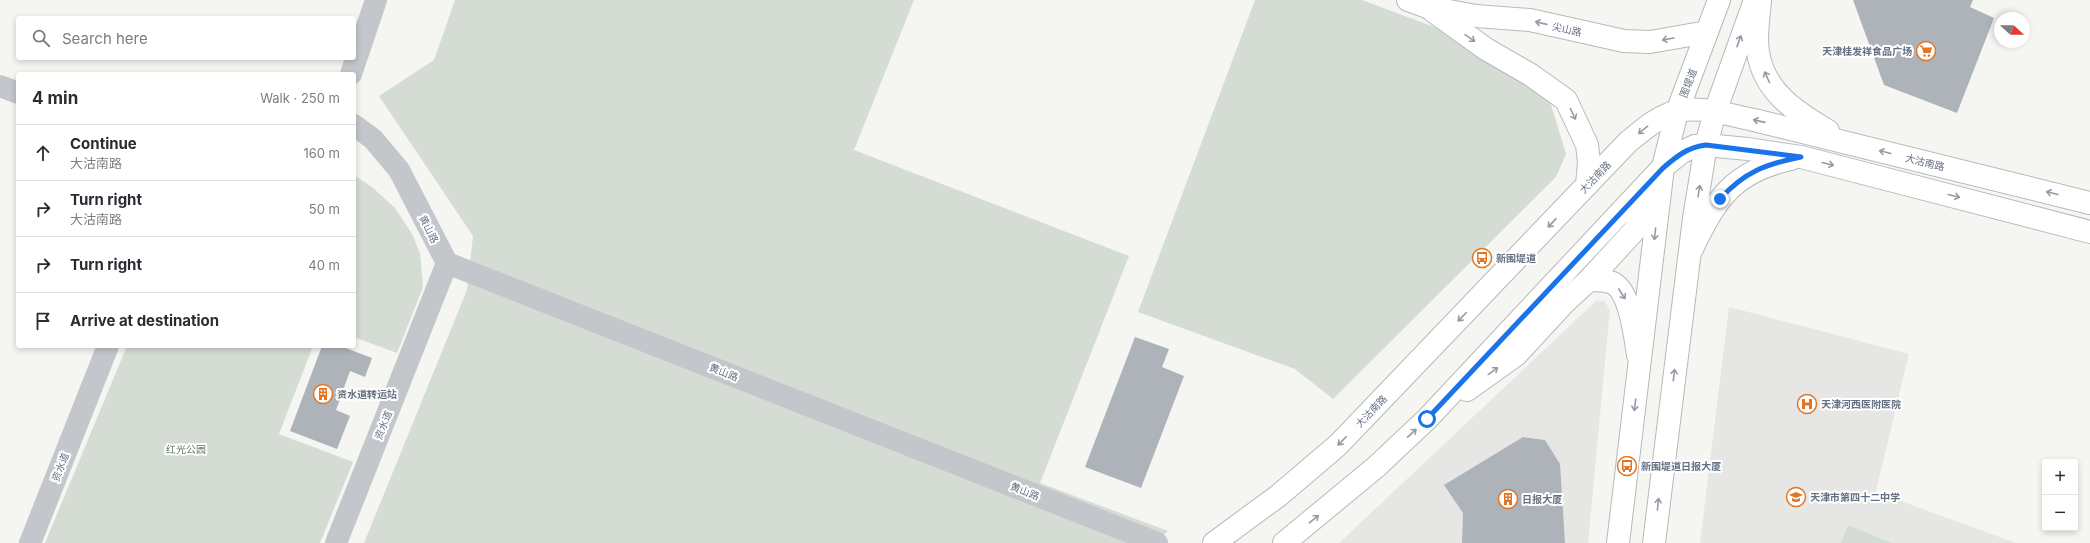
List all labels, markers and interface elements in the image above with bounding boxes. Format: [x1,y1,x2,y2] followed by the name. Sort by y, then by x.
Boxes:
[1994,12,2030,48] north arrow
[16,16,356,60] search box
[1534,19,1547,26] one-way arrow
[1551,20,1583,38] street label: 尖山路
[30,27,52,49] icon: search
[62,29,148,48] text: Search here
[1464,34,1475,42] one-way arrow
[1662,35,1675,43] one-way arrow
[1736,36,1744,48] one-way arrow
[1915,40,1937,62] supermarket icon: 天津桂发祥食品广场
[1822,45,1912,57] place label: 天津桂发祥食品广场
[1677,67,1699,99] street label: 围堤道
[1763,71,1770,83] one-way arrow
[32,88,78,108] text: 4 min
[260,90,340,106] text: Walk · 250 m
[1570,108,1577,120] one-way arrow
[1753,117,1766,125] one-way arrow
[1638,126,1648,135] one-way arrow
[70,134,137,153] text: Continue
[32,142,54,164] icon: ahead
[303,145,340,161] text: 160 m
[1879,147,1892,155] one-way arrow
[1904,151,1946,173] street label: 大沽南路
[70,155,122,171] text: 大沽南路
[1577,158,1613,196] street label: 大沽南路
[1821,161,1834,168] one-way arrow
[1695,185,1703,198] one-way arrow
[2046,189,2059,197] one-way arrow
[70,190,142,209] text: Turn right
[1711,190,1729,208] route end
[1947,193,1960,201] one-way arrow
[32,198,54,220] icon: right
[309,201,340,217] text: 50 m
[70,211,122,227] text: 大沽南路
[417,213,441,245] street label: 黄山路
[1547,218,1556,228] one-way arrow
[1651,227,1658,240] one-way arrow
[1471,247,1493,269] bus stop icon: 新围堤道
[1496,252,1536,264] place label: 新围堤道
[32,254,54,276] icon: right
[70,255,142,274] text: Turn right
[308,257,340,273] text: 40 m
[1618,288,1626,299] one-way arrow
[32,310,54,332] icon: arrive
[70,311,219,330] text: Arrive at destination
[1457,312,1467,322] one-way arrow
[708,361,740,383] street label: 黄山路
[1487,367,1498,375] one-way arrow
[1671,369,1678,382] one-way arrow
[312,383,334,405] building icon: 资水道转运站
[337,388,397,400] place label: 资水道转运站
[1353,392,1389,430] street label: 大沽南路
[1796,393,1818,415] hospital icon: 天津河西医附医院
[1631,398,1638,411] one-way arrow
[1821,398,1901,410] place label: 天津河西医附医院
[372,409,394,441] street label: 资水道
[1418,410,1436,428] route start
[1407,428,1417,438] one-way arrow
[1338,435,1347,446] one-way arrow
[166,443,206,455] park label: 红光公园
[49,451,71,483] street label: 资水道
[1616,455,1638,477] bus stop icon: 新围堤道日报大厦
[2042,459,2078,531] map controls
[2042,459,2078,495] button: +
[1641,460,1721,472] place label: 新围堤道日报大厦
[1009,480,1041,502] street label: 黄山路
[1785,486,1807,508] school or university icon: 天津市第四十二中学
[1497,488,1519,510] building icon: 日报大厦
[1810,491,1900,503] place label: 天津市第四十二中学
[1522,493,1562,505] place label: 日报大厦
[2042,495,2078,531] button: −
[1655,498,1662,511] one-way arrow
[1309,514,1320,523] one-way arrow

